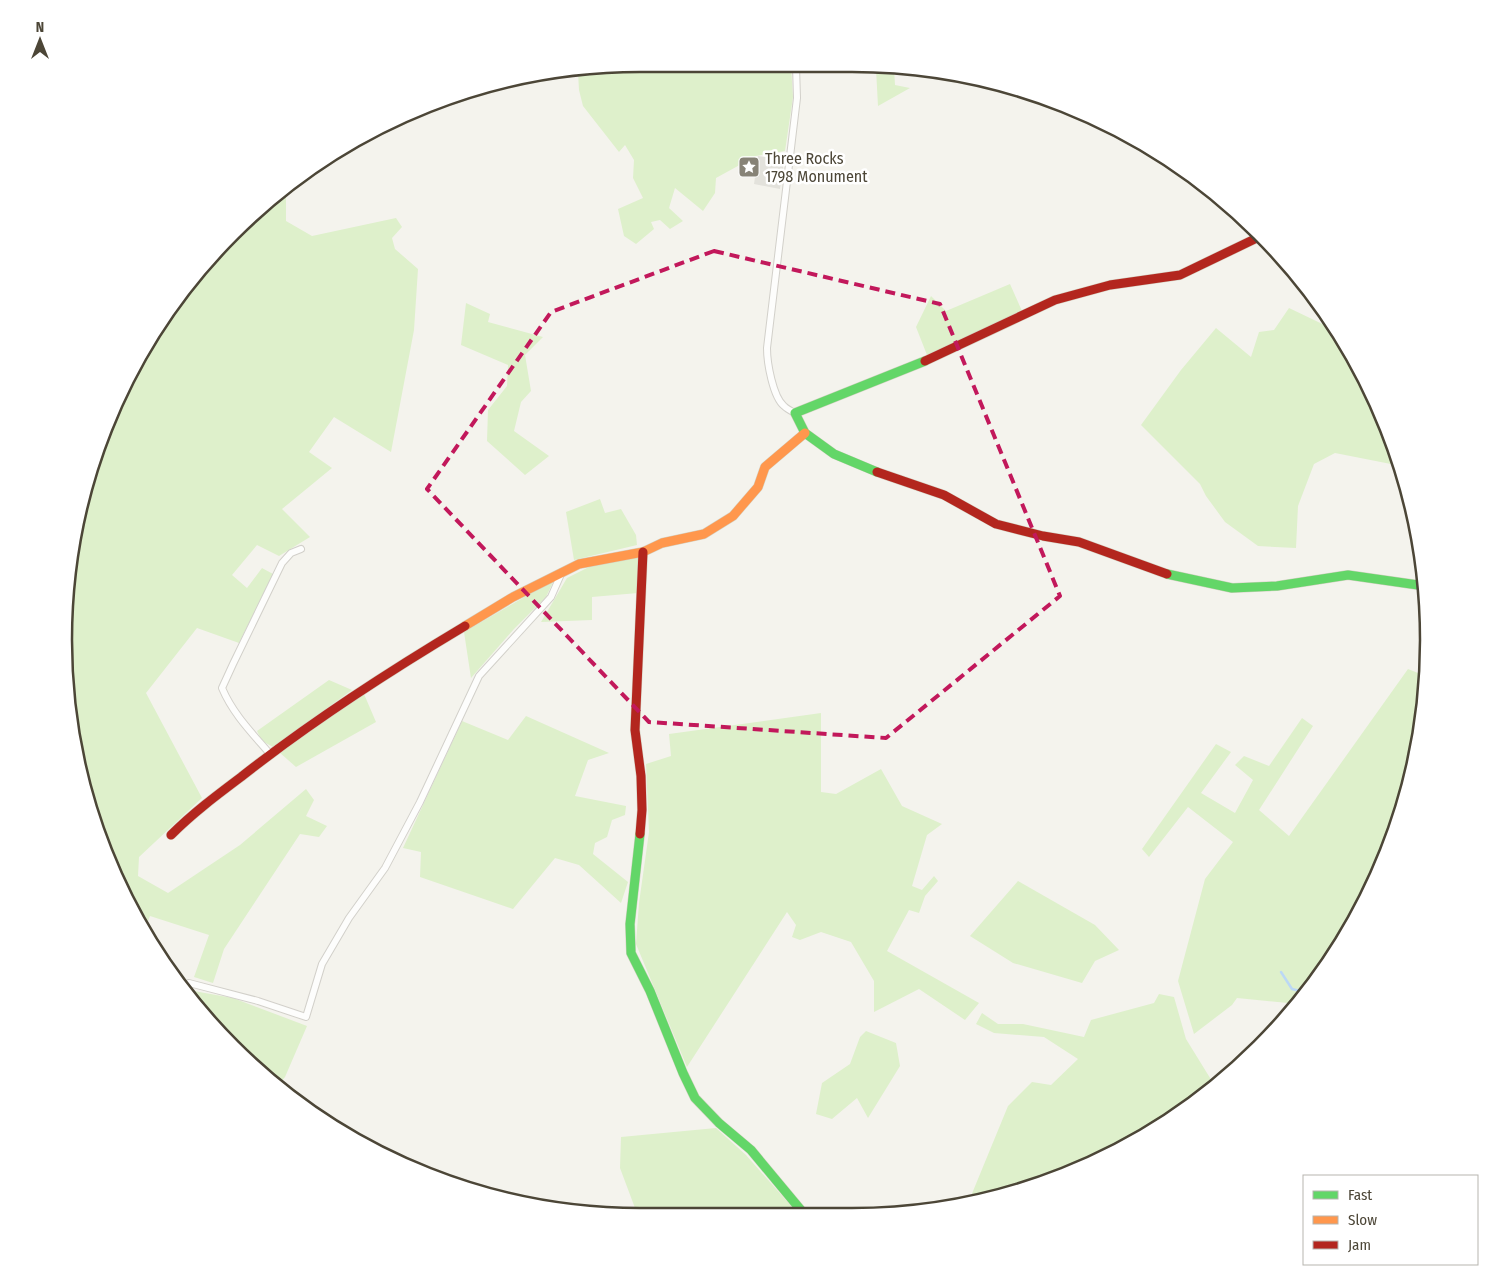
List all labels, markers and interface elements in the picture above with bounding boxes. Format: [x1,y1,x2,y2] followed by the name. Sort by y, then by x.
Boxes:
[15,15,65,65] north arrow
[36,19,44,36] text: N
[765,149,868,186] place label: Three Rocks 1798 Monument
[737,155,761,179] place icon: Three Rocks 1798 Monument
[1303,1175,1478,1265] legend
[1348,1186,1372,1204] text: Fast
[1348,1211,1377,1229] text: Slow
[1348,1236,1371,1254] text: Jam

